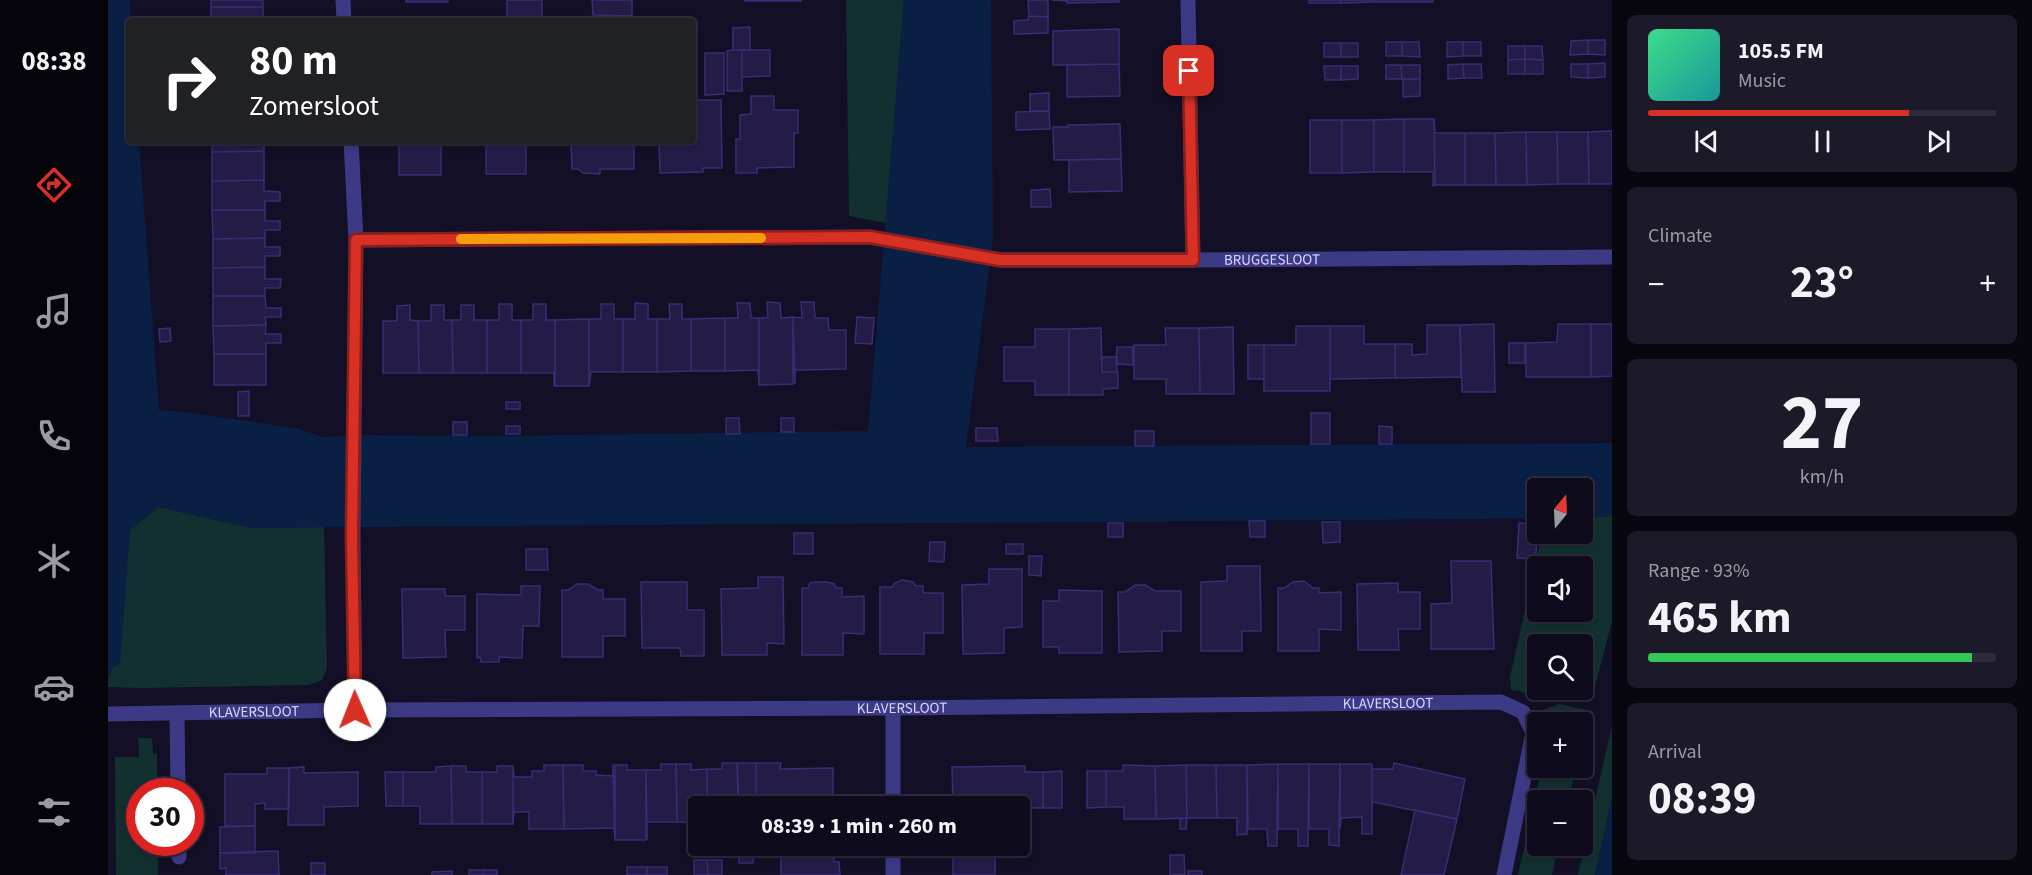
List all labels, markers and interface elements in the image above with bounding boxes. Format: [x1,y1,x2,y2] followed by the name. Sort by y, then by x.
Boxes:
[249,31,338,91] text: 80 m
[1738,35,1824,67] text: 105.5 FM
[21,42,87,81] text: 08:38
[150,42,228,120] icon: right
[1163,45,1214,96] pin
[1172,54,1205,87] icon: arrive
[1738,67,1786,95] text: Music
[249,87,379,126] text: Zomersloot
[1690,125,1723,158] icon: previous
[1806,125,1839,158] icon: pause
[1922,125,1955,158] icon: next
[33,164,75,206] icon: directions
[1648,222,1712,250] text: Climate
[1224,249,1320,271] street label: BRUGGESLOOT
[1790,251,1854,315] text: 23°
[1648,261,1664,308] text: −
[1980,261,1996,308] text: +
[33,290,75,332] icon: music
[1781,368,1863,479] text: 27
[33,415,75,457] icon: phone
[1800,463,1844,491] text: km/h
[1527,478,1593,544] north arrow
[1527,478,1593,856] map controls
[33,540,75,582] icon: climate
[1527,556,1593,622] button: sound
[1648,557,1749,585] text: Range · 93%
[1648,586,1792,650] text: 465 km
[1527,634,1593,700] button: search
[33,666,75,708] icon: car
[323,678,387,742] position arrow
[1343,693,1433,715] street label: KLAVERSLOOT
[857,697,947,719] street label: KLAVERSLOOT
[209,701,299,723] street label: KLAVERSLOOT
[1527,712,1593,778] button: +
[1648,738,1702,766] text: Arrival
[1648,767,1757,831] text: 08:39
[126,778,204,856] speed limit sign: 30
[1527,790,1593,856] button: −
[33,791,75,833] icon: filters
[761,810,957,842] text: 08:39 · 1 min · 260 m

